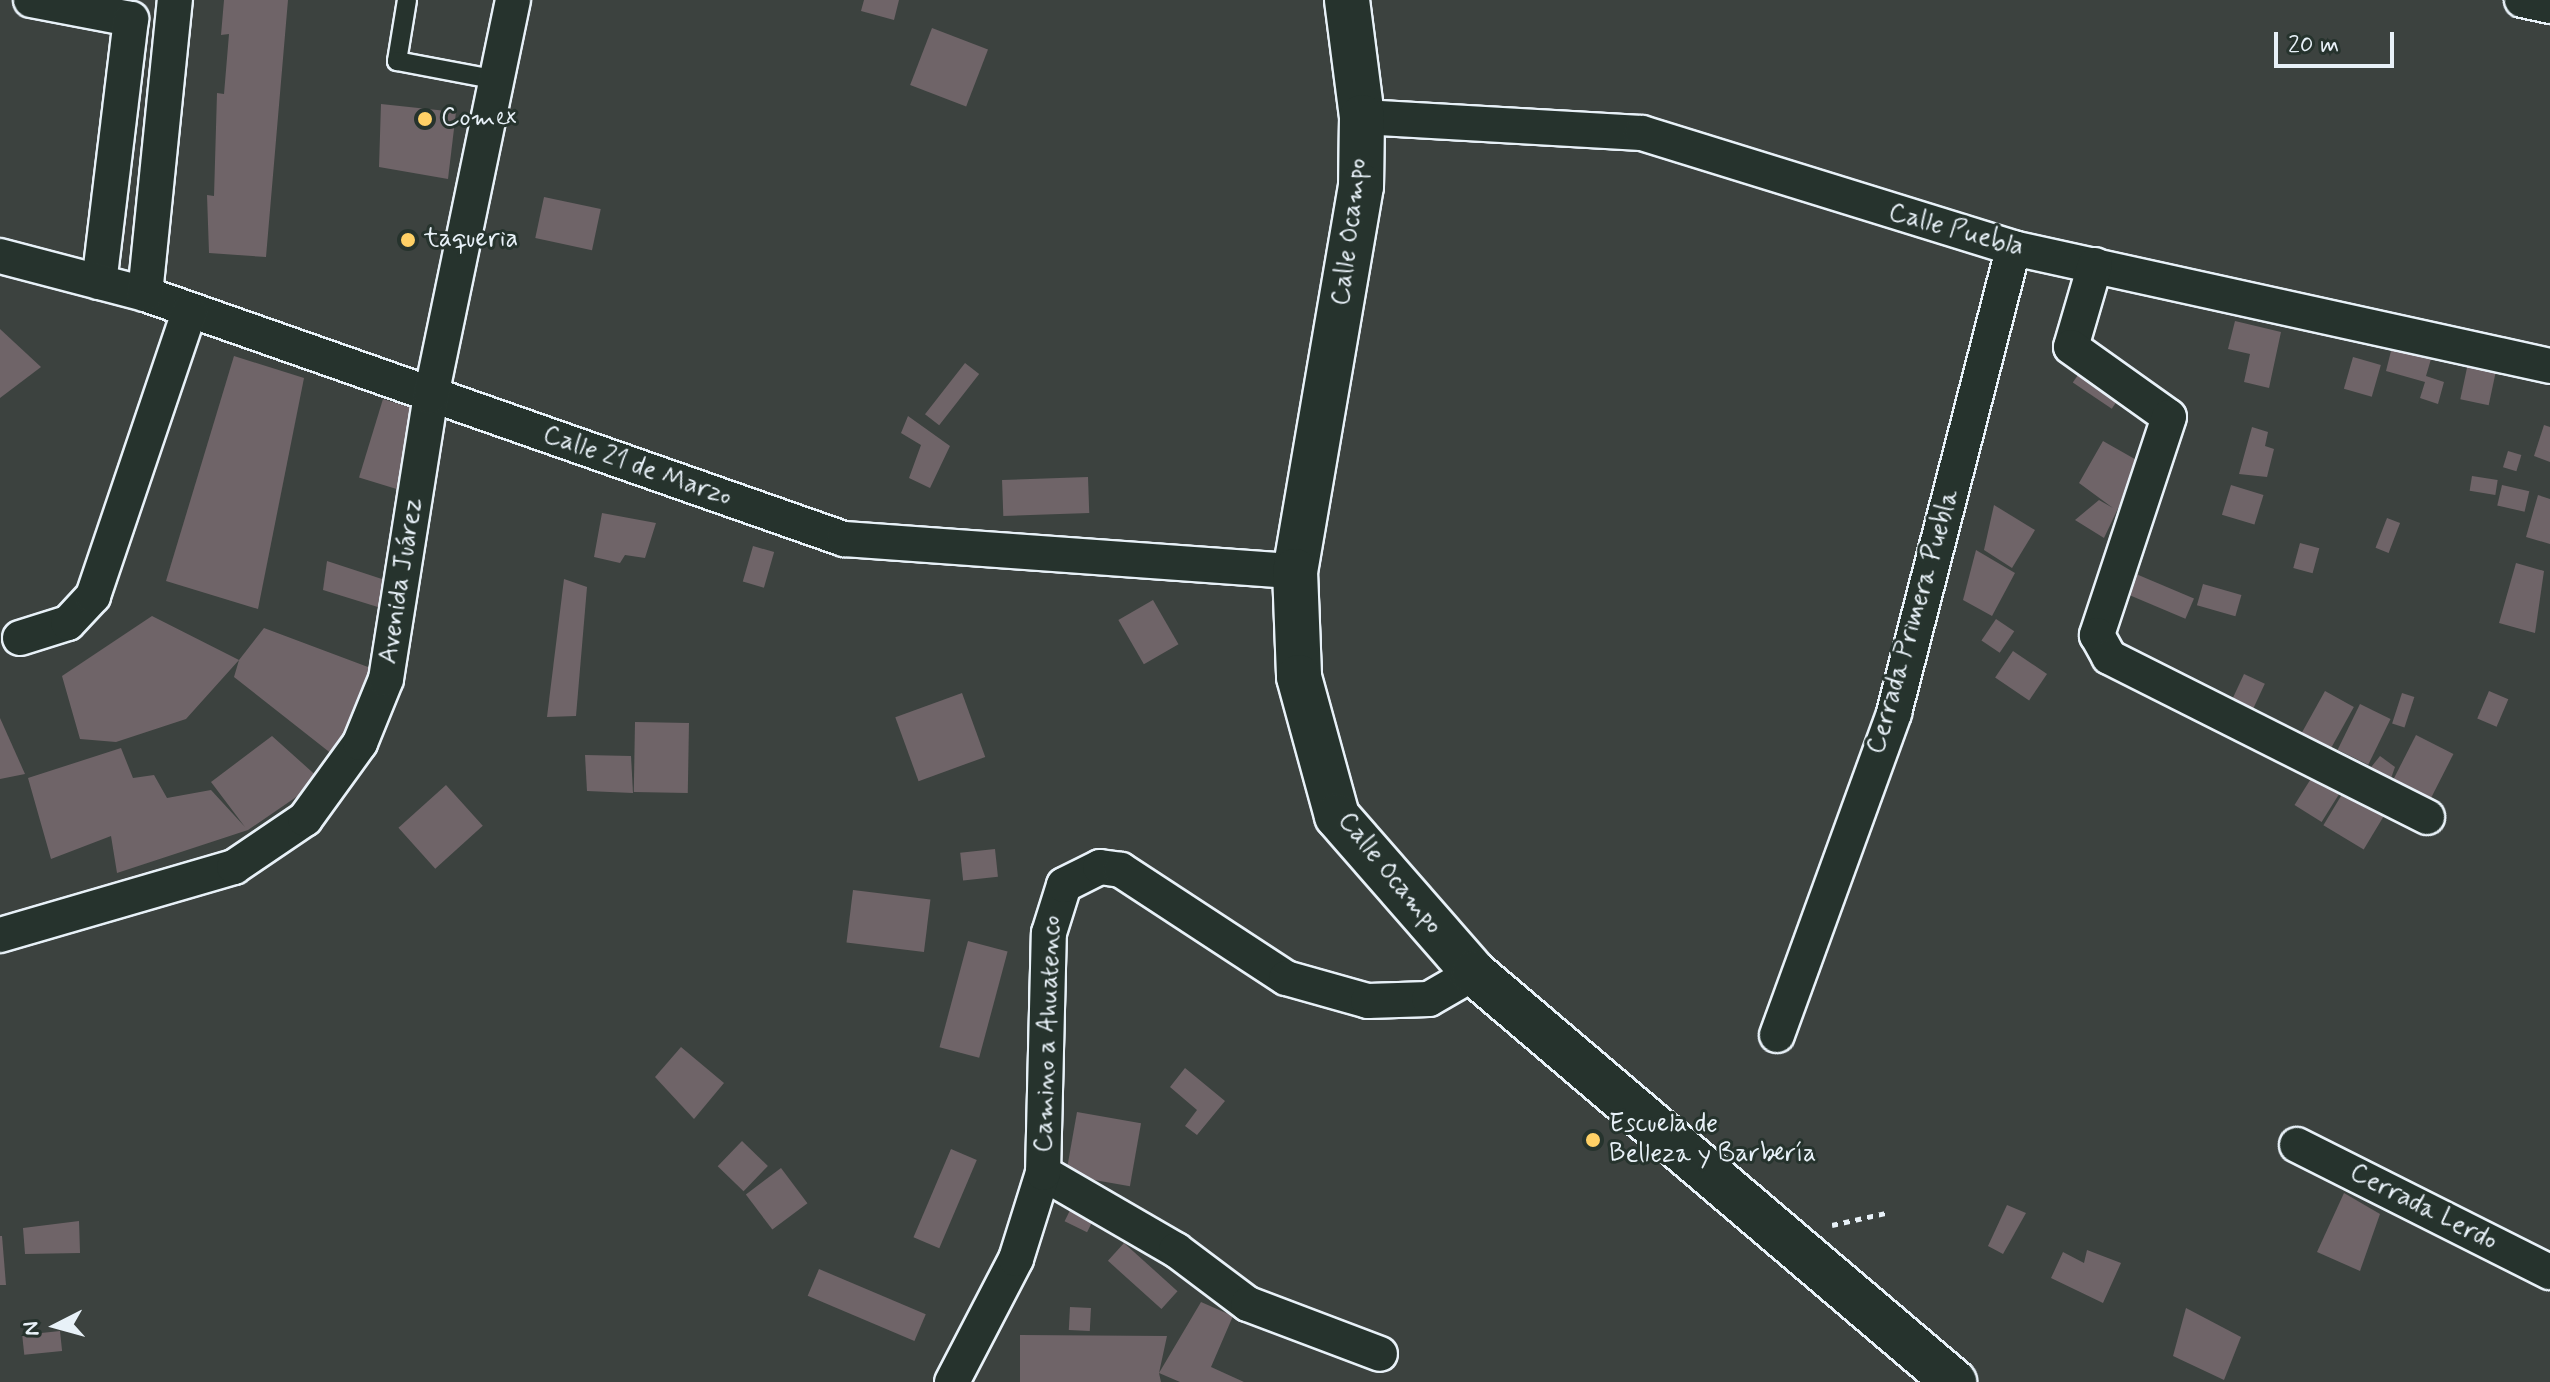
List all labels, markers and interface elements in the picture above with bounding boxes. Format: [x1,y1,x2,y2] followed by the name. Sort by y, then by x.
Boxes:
[2278,16,2398,66] scale bar
[2288,30,2339,61] text: 20 m
[441,103,516,135] place label: Comex
[416,110,434,128] marker: Comex
[1326,156,1376,308] street label: Calle Ocampo
[1885,198,2027,264] street label: Calle Puebla
[424,224,518,256] place label: taqueria
[399,231,417,249] marker: taqueria
[539,420,735,514] street label: Calle 21 de Marzo
[1860,483,1968,761] street label: Cerrada Primera Puebla
[373,494,431,668] street label: Avenida Juárez
[1330,806,1448,942] street label: Calle Ocampo
[1029,916,1069,1152] street label: Camino a Ahuatenco
[1609,1109,1814,1170] place label: Escuela de Belleza y Barbería
[1584,1131,1602,1149] marker: Escuela de Belleza y Barbería
[2343,1157,2503,1259] street label: Cerrada Lerdo
[16,1286,96,1366] north arrow
[17,1320,47,1337] text: N

